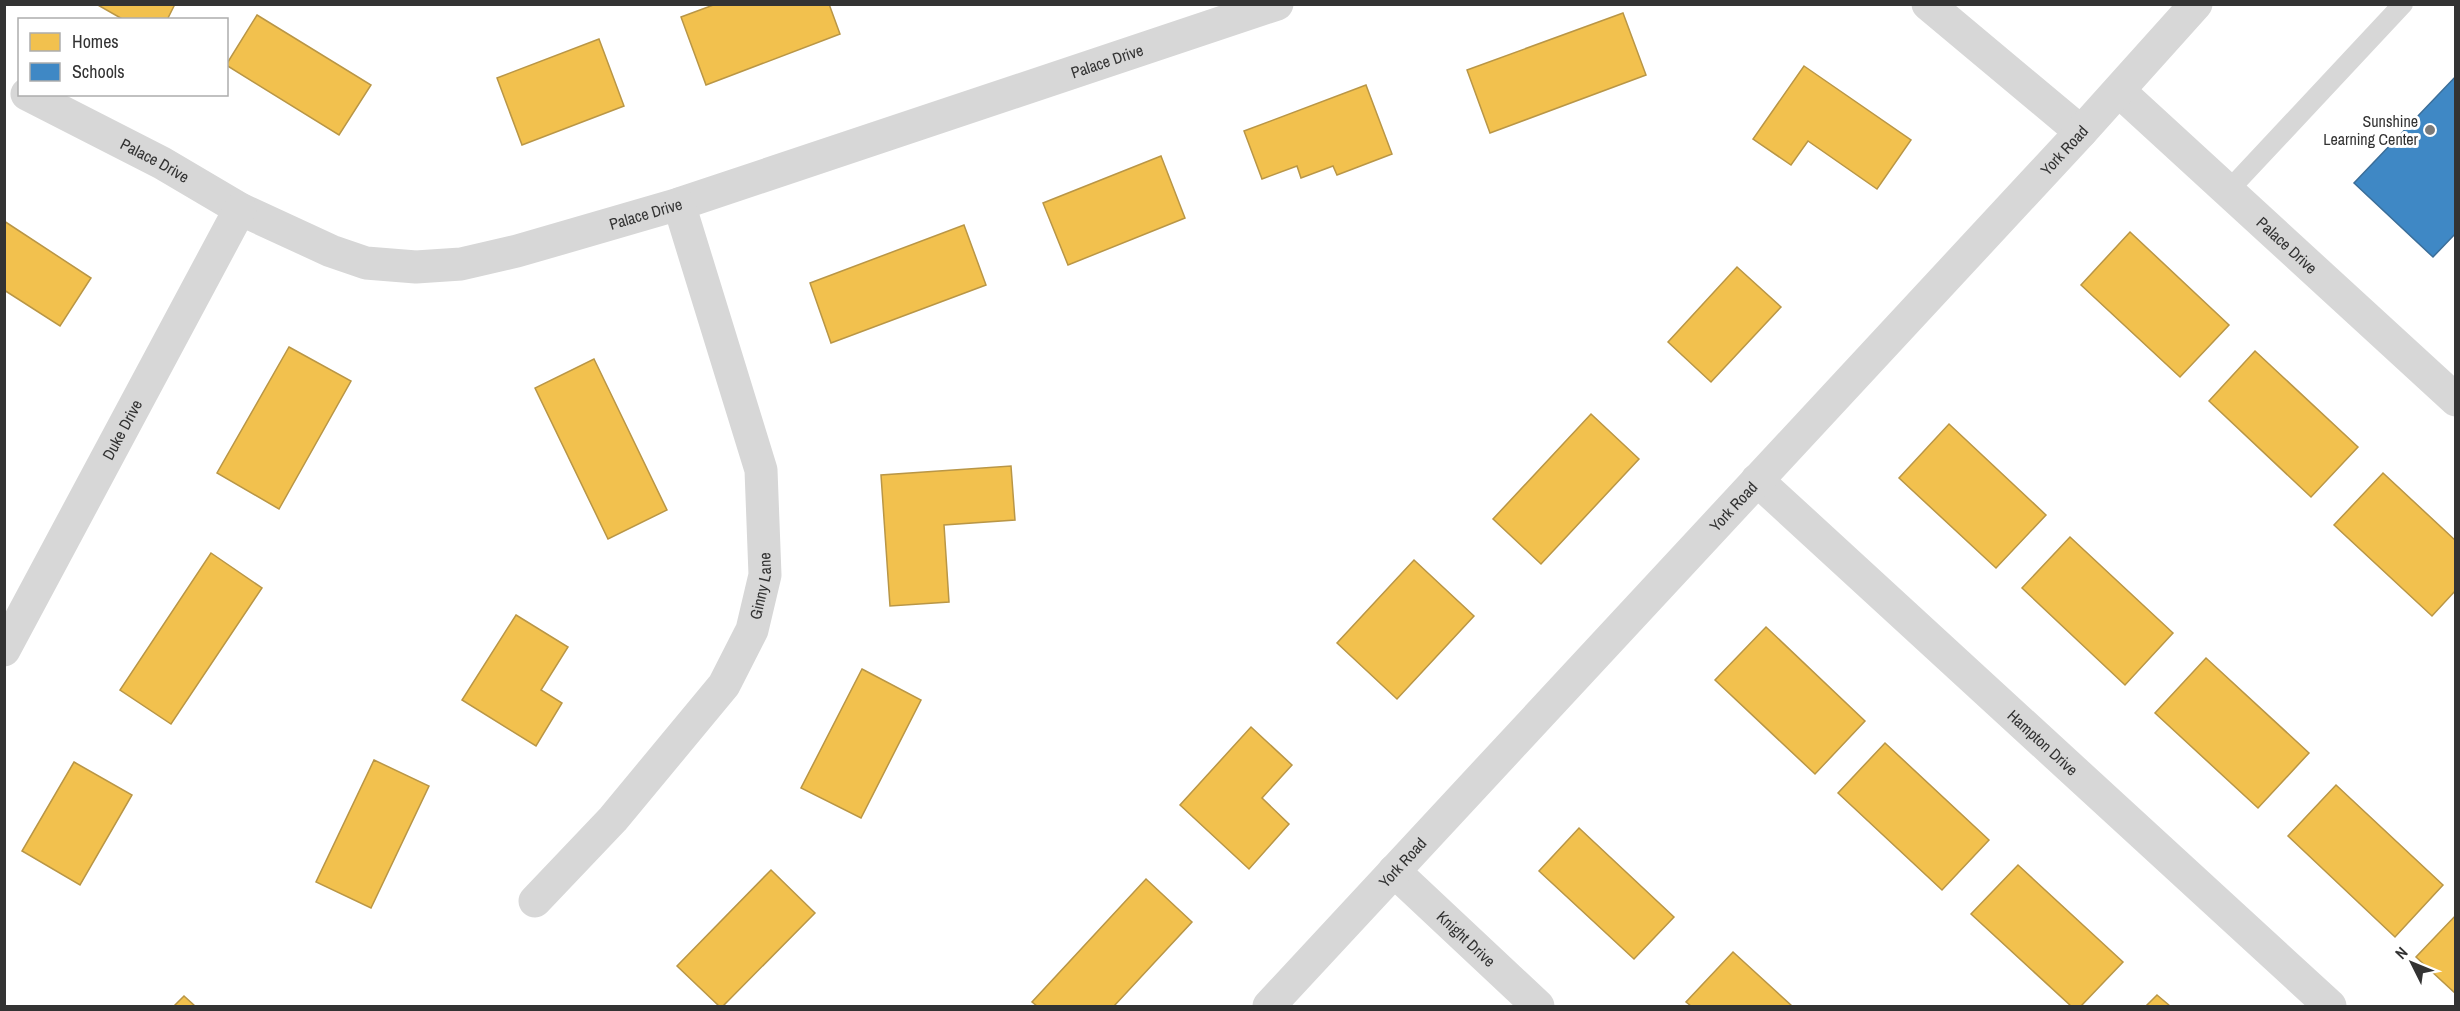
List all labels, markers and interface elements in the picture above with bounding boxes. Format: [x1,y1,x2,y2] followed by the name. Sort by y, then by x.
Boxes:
[18,18,228,96] legend
[72,29,119,54] text: Homes
[1068,39,1146,83] street label: Palace Drive
[72,59,125,84] text: Schools
[2323,110,2419,150] place label: Sunshine Learning Center
[2035,121,2093,180] street label: York Road
[2423,123,2437,137] marker: Sunshine Learning Center
[117,133,193,188] street label: Palace Drive
[606,193,685,235] street label: Palace Drive
[2252,212,2322,279] street label: Palace Drive
[97,395,147,464] street label: Duke Drive
[1704,477,1762,536] street label: York Road
[744,552,776,622] street label: Ginny Lane
[2003,704,2083,780] street label: Hampton Drive
[1374,833,1431,892] street label: York Road
[1432,906,1500,972] street label: Knight Drive
[2382,933,2442,993] north arrow
[2390,942,2412,964] text: N

